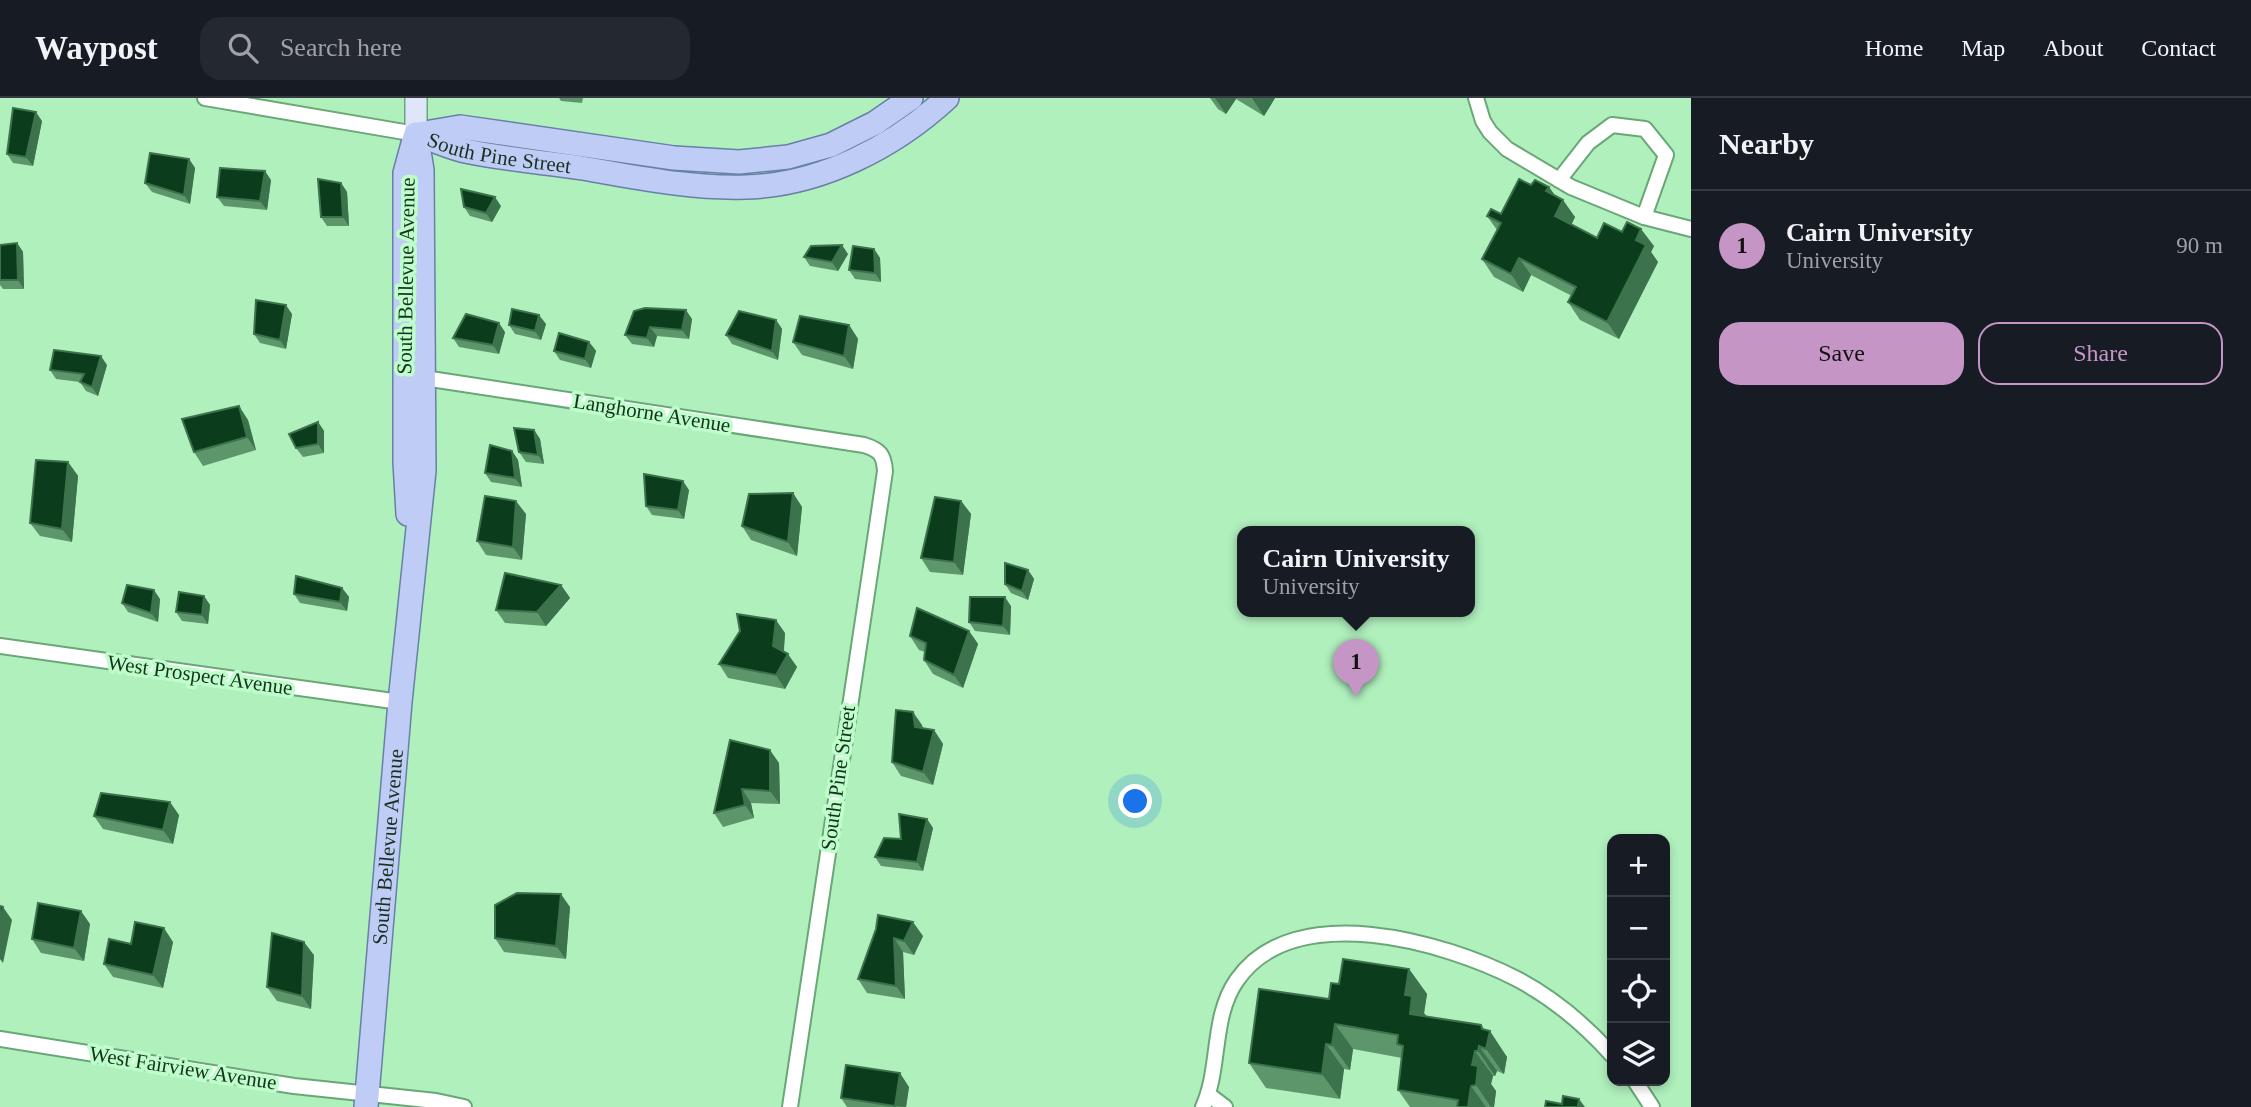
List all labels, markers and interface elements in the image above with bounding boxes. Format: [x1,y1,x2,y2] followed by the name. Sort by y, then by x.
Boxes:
[200,17,690,80] search box
[224,29,262,67] icon: search
[35,30,158,66] text: Waypost
[280,33,402,62] text: Search here
[1865,35,1923,61] text: Home
[1961,35,2005,61] text: Map
[2043,35,2103,61] text: About
[2141,35,2216,61] text: Contact
[424,127,573,178] street label: South Pine Street
[1719,127,1814,160] text: Nearby
[392,177,420,375] street label: South Bellevue Avenue
[1786,218,1973,247] text: Cairn University
[1736,233,1748,258] text: 1
[2176,233,2223,258] text: 90 m
[1786,248,1883,273] text: University
[1719,322,1964,385] button: Save
[1978,322,2223,385] button: Share
[572,389,732,437] street label: Langhorne Avenue
[1237,526,1475,617] popup
[1262,544,1450,573] text: Cairn University
[1262,574,1360,599] text: University
[1333,639,1379,697] pin: 1
[106,650,294,700] street label: West Prospect Avenue
[816,704,860,852] street label: South Pine Street
[368,748,408,946] street label: South Bellevue Avenue
[1118,784,1152,818] your location
[1607,834,1670,1086] map controls
[1607,834,1670,897] button: +
[1607,897,1670,960] button: −
[1607,960,1670,1023] button: locate
[1607,1023,1670,1086] button: layers
[88,1041,278,1095] street label: West Fairview Avenue

